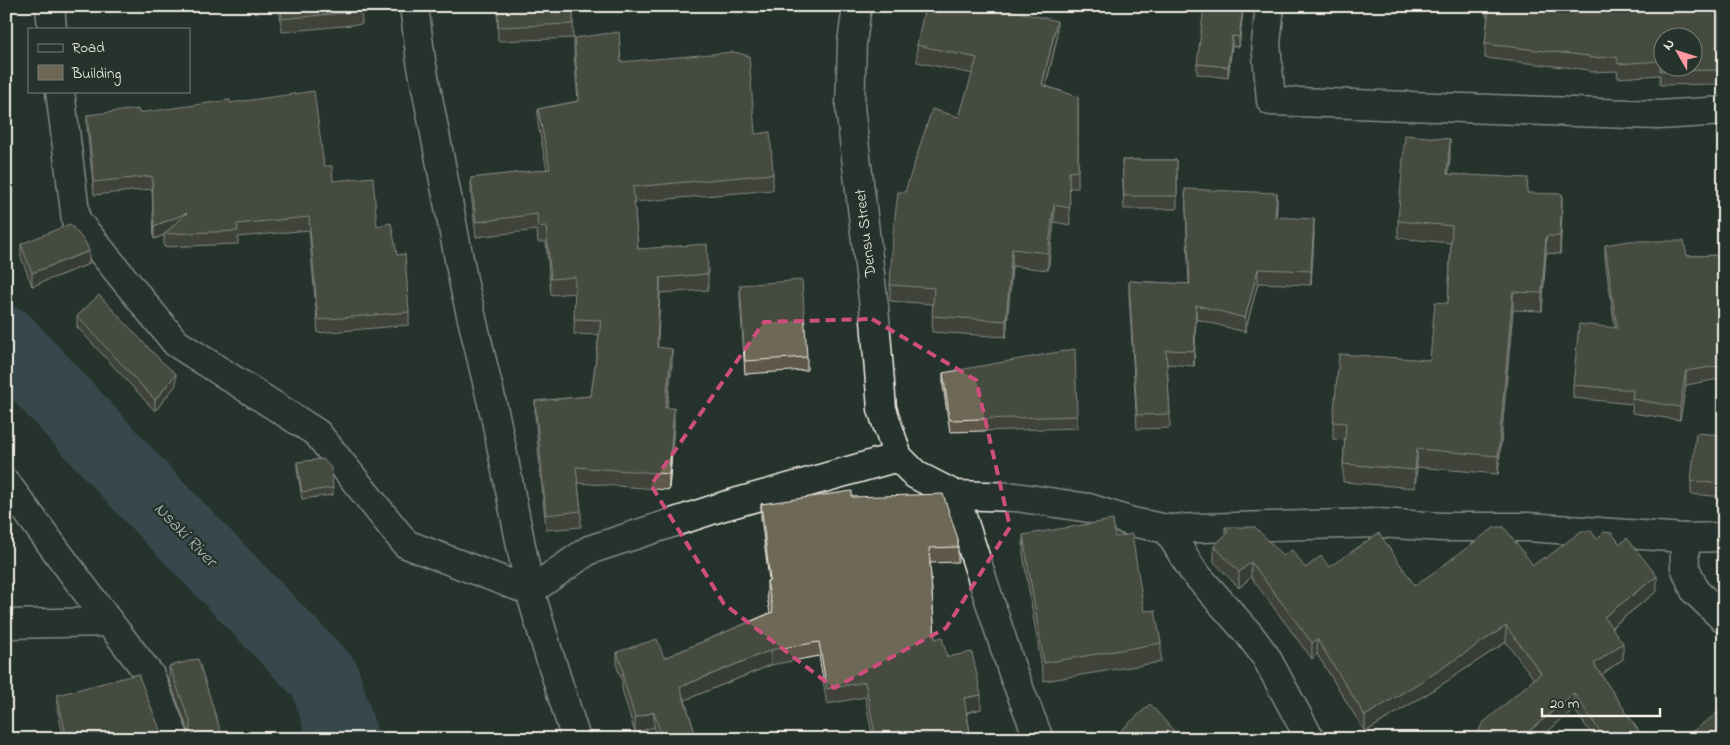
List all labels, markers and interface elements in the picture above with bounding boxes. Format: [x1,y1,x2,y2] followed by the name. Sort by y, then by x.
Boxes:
[28,28,190,92] legend
[1652,28,1702,78] north arrow
[1658,34,1680,55] text: N
[72,37,105,59] text: Road
[71,63,121,86] text: Building
[849,187,883,279] street label: Densu Street
[147,497,224,575] water label: Nsaki River
[1542,685,1660,717] scale bar
[1550,693,1580,715] text: 20 m

